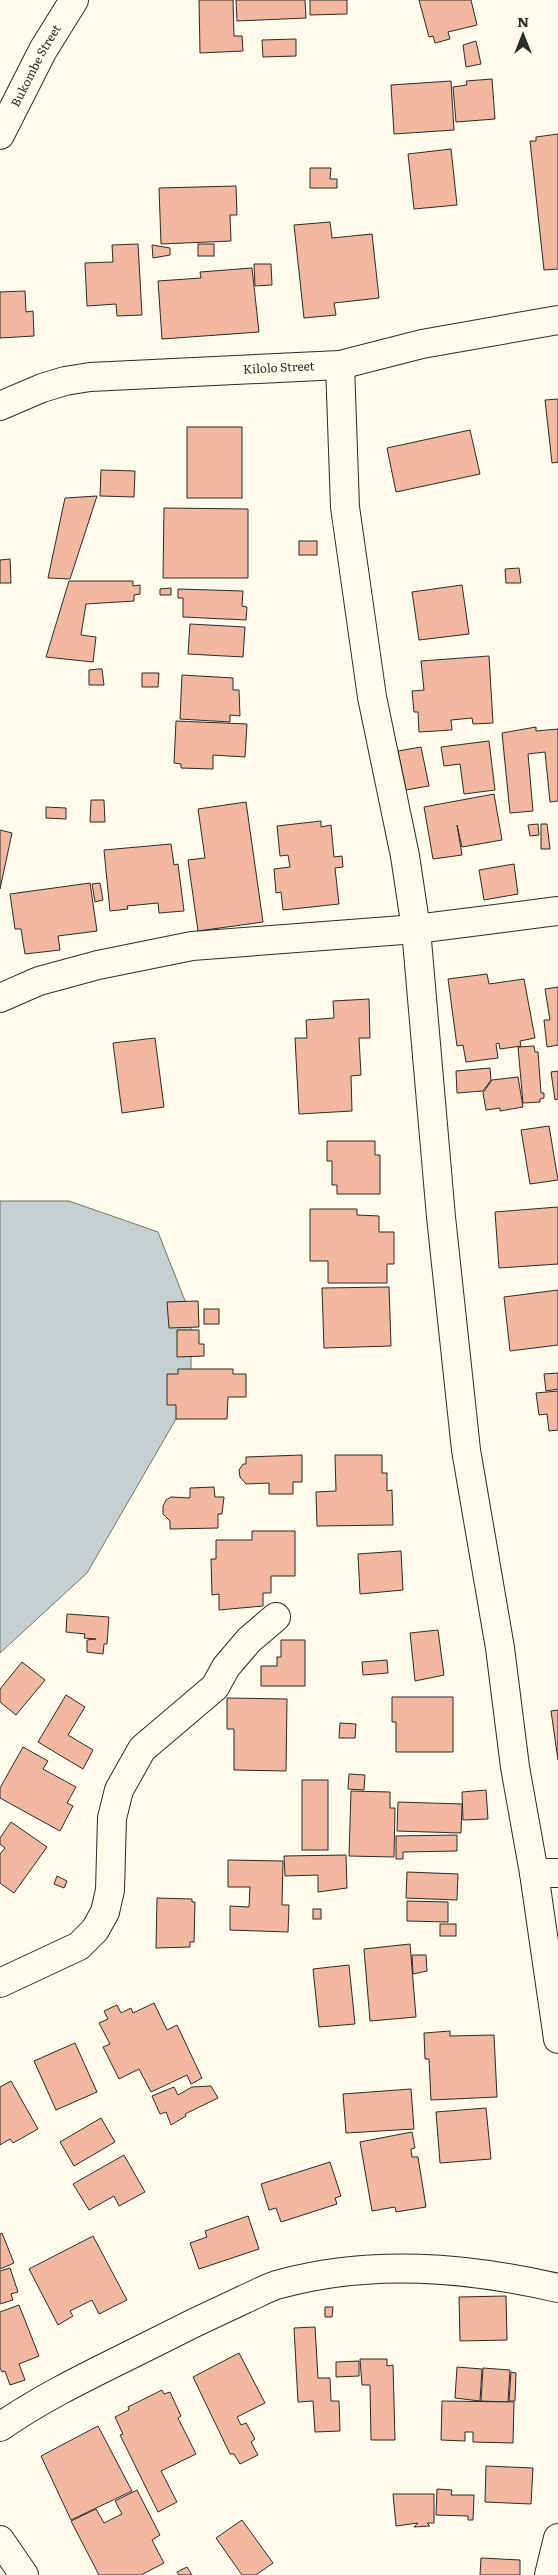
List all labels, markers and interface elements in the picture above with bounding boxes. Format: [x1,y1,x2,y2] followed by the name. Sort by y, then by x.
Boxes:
[498,10,548,60] north arrow
[517,11,529,31] text: N
[6,20,65,110] street label: Bukombe Street
[243,356,315,378] street label: Kilolo Street

